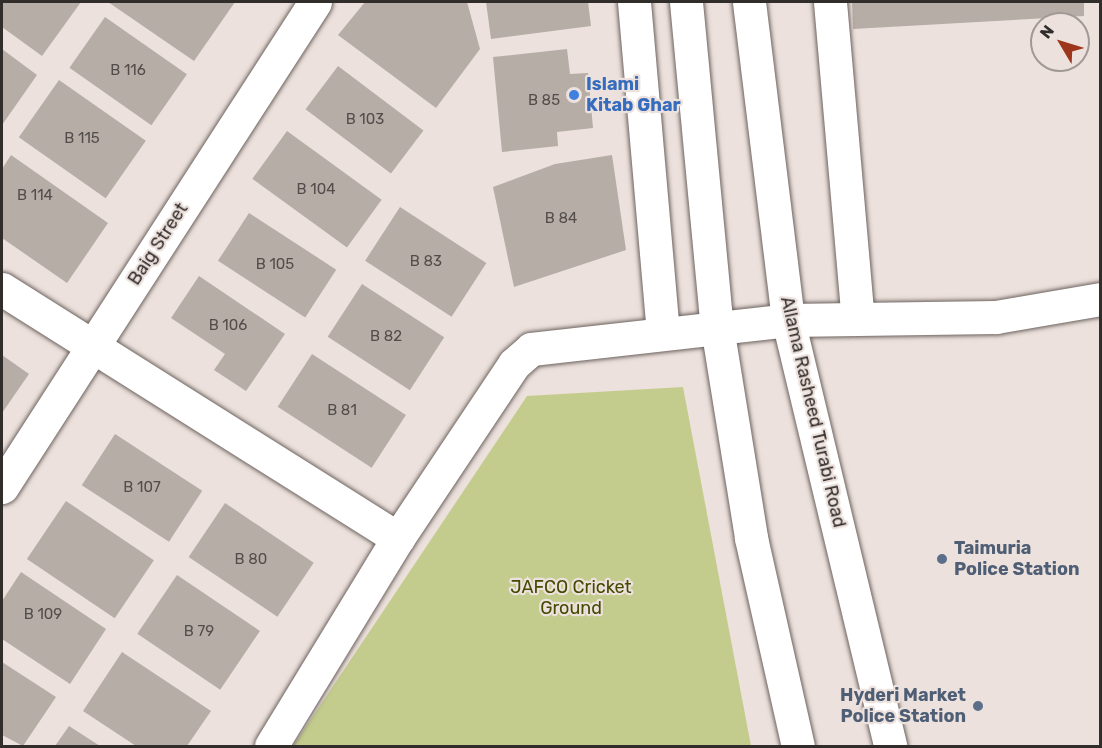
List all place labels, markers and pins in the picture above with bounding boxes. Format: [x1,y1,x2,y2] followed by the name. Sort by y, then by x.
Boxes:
[586,74,681,116] place label: Islami Kitab Ghar
[567,88,581,102] marker: Islami Kitab Ghar
[954,538,1080,580] place label: Taimuria Police Station
[935,552,949,566] marker: Taimuria Police Station
[840,685,966,728] place label: Hyderi Market Police Station
[971,699,985,713] marker: Hyderi Market Police Station

